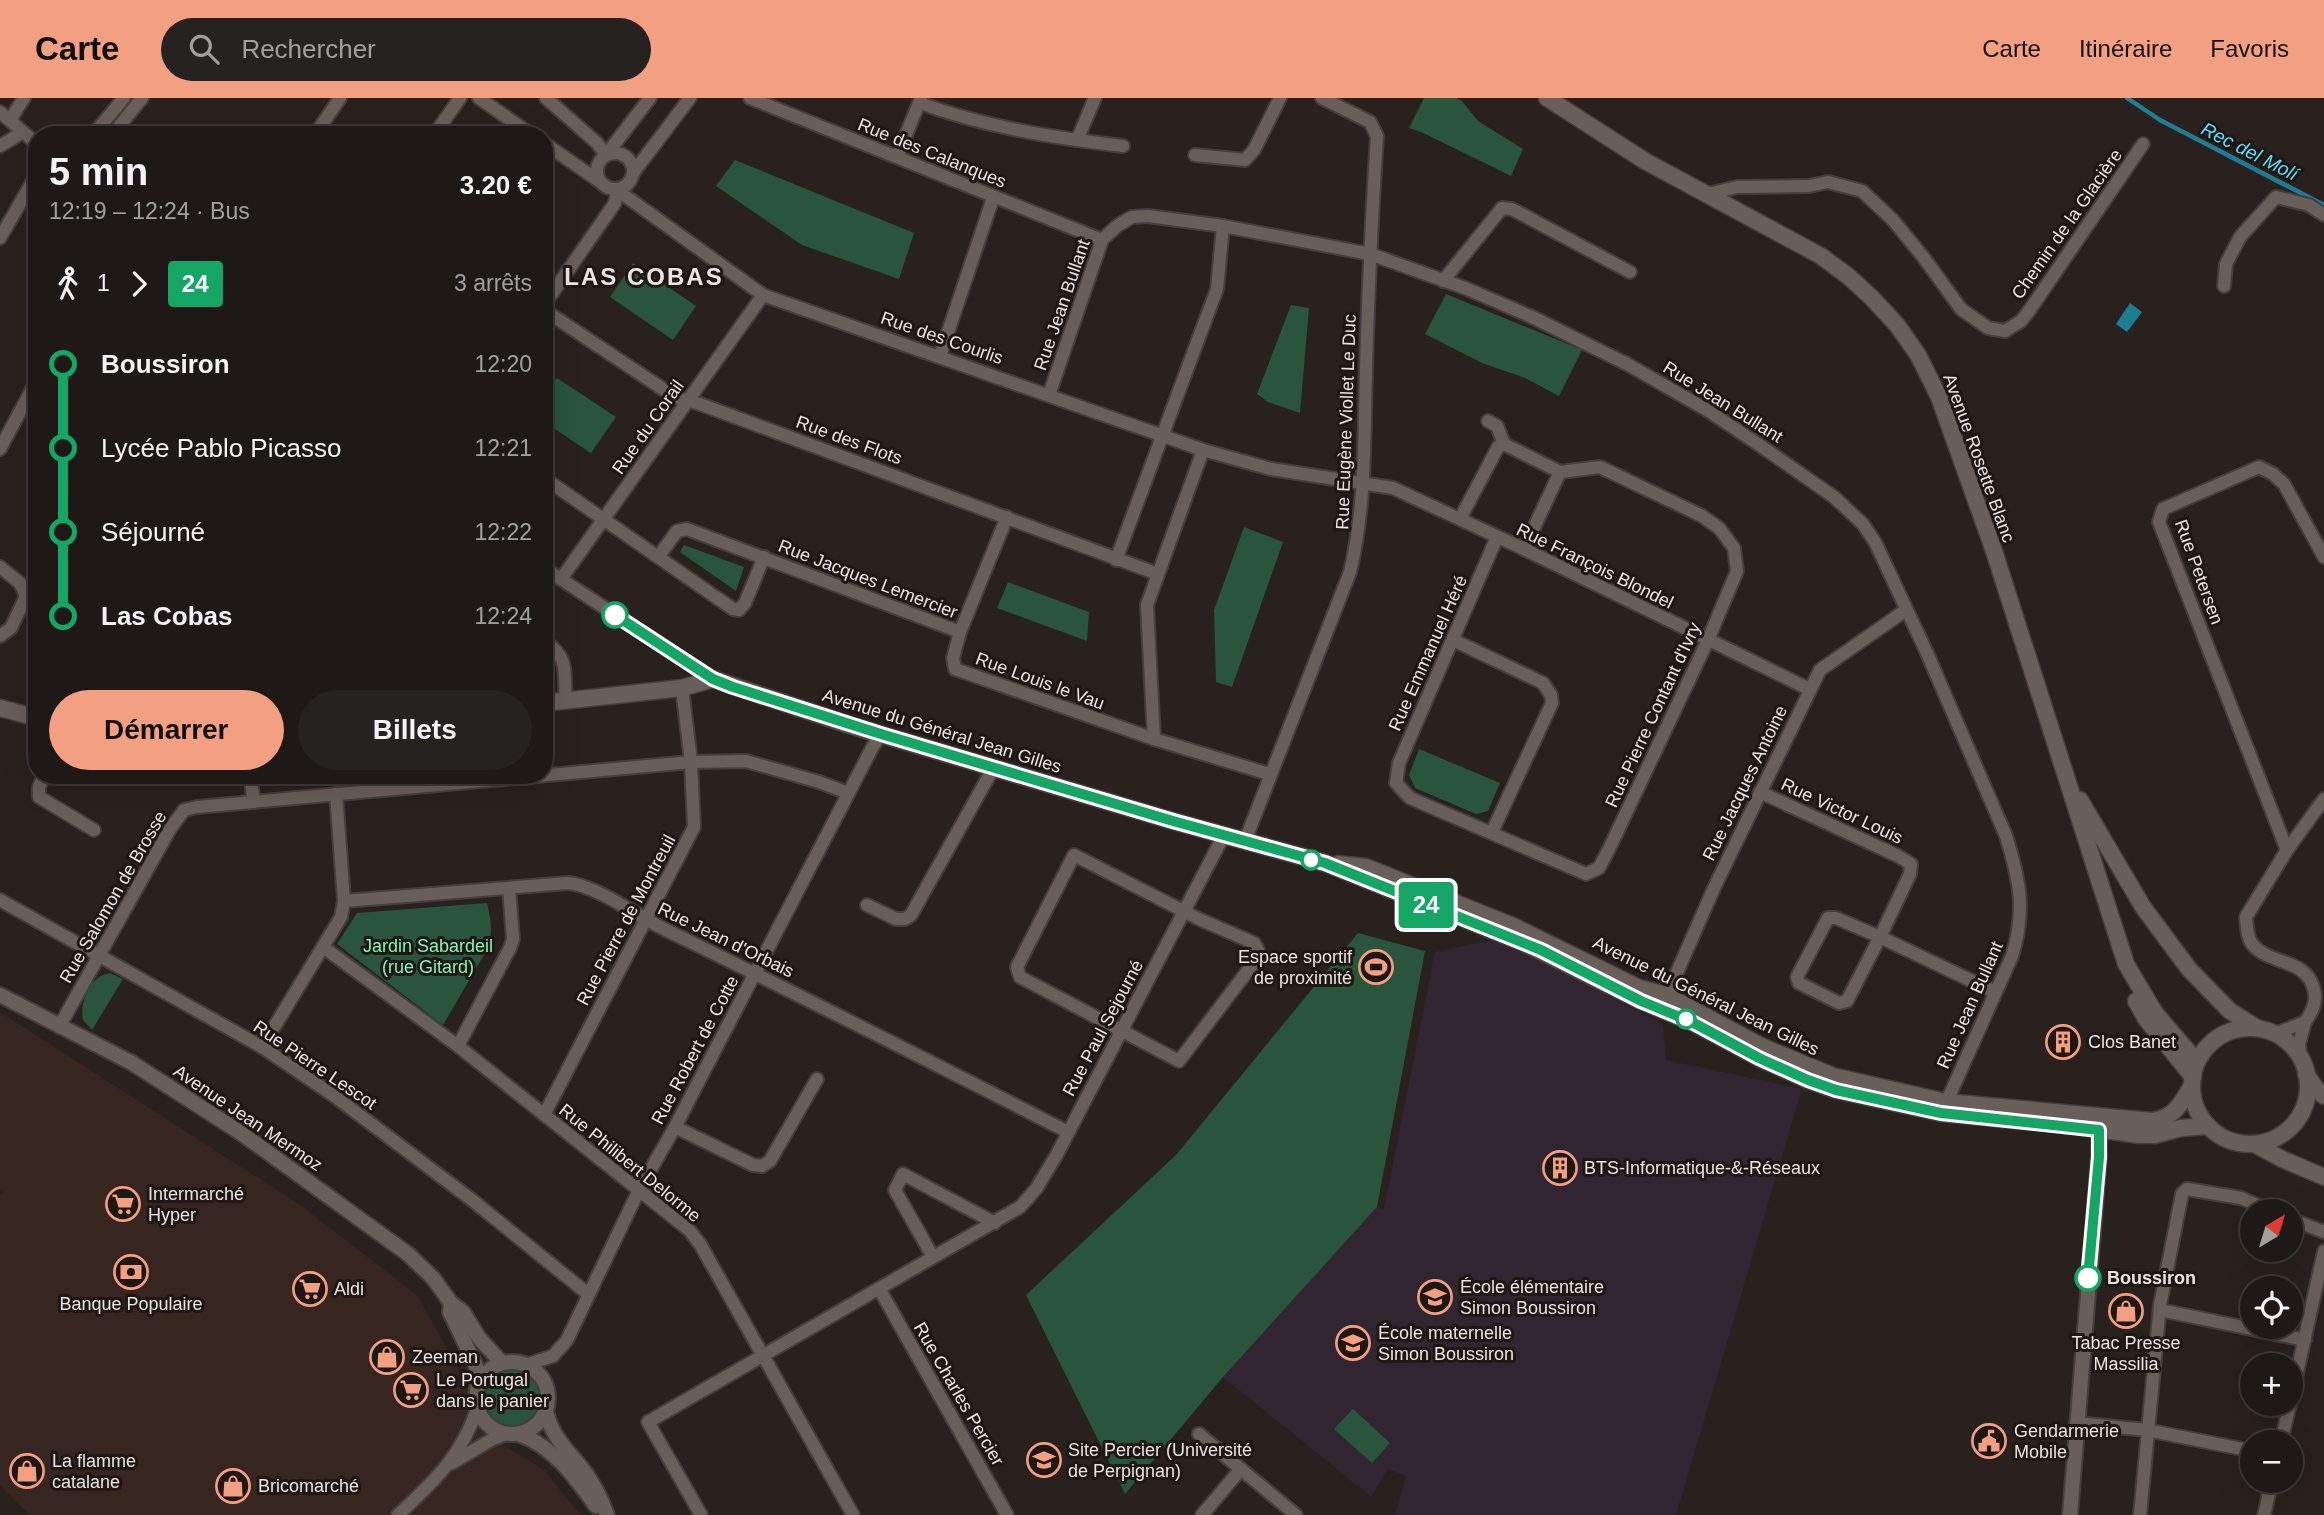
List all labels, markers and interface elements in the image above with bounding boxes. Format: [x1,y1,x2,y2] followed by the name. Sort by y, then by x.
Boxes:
[161,18,651,81] search box
[35,30,119,67] text: Carte
[185,30,223,68] icon: search
[241,34,376,64] text: Rechercher
[1982,35,2041,62] text: Carte
[2079,35,2172,62] text: Itinéraire
[2210,35,2289,62] text: Favoris
[855,114,1009,192] street label: Rue des Calanques
[2198,118,2303,186] water label: Rec del Molí
[2008,145,2126,303] street label: Chemin de la Glacière
[49,151,148,193] text: 5 min
[460,170,532,200] text: 3.20 €
[49,198,250,224] text: 12:19 – 12:24 · Bus
[1030,237,1094,373] street label: Rue Jean Bullant
[564,263,724,290] district label: LAS COBAS
[49,265,87,303] icon: walk
[120,265,158,303] icon: forward
[97,270,110,296] text: 1
[182,270,209,297] text: 24
[454,270,532,296] text: 3 arrêts
[878,308,1006,368] street label: Rue des Courlis
[1332,314,1360,530] street label: Rue Eugène Viollet Le Duc
[101,349,230,379] text: Boussiron
[474,351,532,377] text: 12:20
[1660,357,1786,447] street label: Rue Jean Bullant
[1939,371,2019,545] street label: Avenue Rosette Blanc
[608,376,688,478] street label: Rue du Corail
[793,412,905,468] street label: Rue des Flots
[101,433,341,463] text: Lycée Pablo Picasso
[474,435,532,461] text: 12:21
[101,517,205,547] text: Séjourné
[2171,517,2227,627] street label: Rue Petersen
[474,519,532,545] text: 12:22
[1513,519,1677,613] street label: Rue François Blondel
[776,536,960,622] street label: Rue Jacques Lemercier
[1385,572,1471,734] street label: Rue Emmanuel Héré
[101,601,233,631] text: Las Cobas
[602,602,628,628] unlabelled marker
[474,603,532,629] text: 12:24
[1601,619,1705,811] street label: Rue Pierre Contant d'Ivry
[973,648,1107,714] street label: Rue Louis le Vau
[820,685,1064,777] street label: Avenue du Général Jean Gilles
[49,690,284,770] button: Démarrer
[298,690,532,770] button: Billets
[1699,702,1791,864] street label: Rue Jacques Antoine
[1778,774,1906,848] street label: Rue Victor Louis
[56,808,170,986] street label: Rue Salomon de Brosse
[573,831,679,1009] street label: Rue Pierre de Montreuil
[1301,850,1321,870] unlabelled marker
[1394,882,1458,928] line badge: 24
[1413,891,1439,918] text: 24
[655,898,797,982] street label: Rue Jean d'Orbais
[1590,932,1822,1060] street label: Avenue du Général Jean Gilles
[363,936,493,977] park label: Jardin Sabardeil (rue Gitard)
[1933,938,2007,1072] street label: Rue Jean Bullant
[1238,947,1353,988] place label: Espace sportif de proximité
[1357,948,1395,986] sports icon: Espace sportif de proximité
[1059,957,1147,1099] street label: Rue Paul Sejourné
[647,972,743,1128] street label: Rue Robert de Cotte
[1676,1009,1696,1029] unlabelled marker
[250,1016,380,1114] street label: Rue Pierre Lescot
[2044,1023,2082,1061] building icon: Clos Banet
[2088,1032,2176,1052] place label: Clos Banet
[170,1061,326,1175] street label: Avenue Jean Mermoz
[555,1100,705,1226] street label: Rue Philibert Delorme
[1541,1149,1579,1187] building icon: BTS-Informatique-&-Réseaux
[1584,1158,1820,1178] place label: BTS-Informatique-&-Réseaux
[148,1184,244,1225] place label: Intermarché Hyper
[104,1185,142,1223] supermarket icon: Intermarché Hyper
[2240,1199,2303,1262] north arrow
[2240,1199,2303,1493] map controls
[112,1253,150,1291] bank icon: Banque Populaire
[2075,1265,2101,1291] marker: Boussiron
[2107,1268,2196,1288] place label: Boussiron
[291,1270,329,1308] supermarket icon: Aldi
[2240,1276,2303,1339] button: locate
[1460,1277,1604,1318] place label: École élémentaire Simon Boussiron
[1416,1278,1454,1316] school or university icon: École élémentaire Simon Boussiron
[334,1279,364,1299] place label: Aldi
[2107,1292,2145,1330] shop icon: Tabac Presse Massilia
[59,1294,203,1314] place label: Banque Populaire
[910,1319,1008,1469] street label: Rue Charles Percier
[1378,1323,1514,1364] place label: École maternelle Simon Boussiron
[1334,1324,1372,1362] school or university icon: École maternelle Simon Boussiron
[2071,1333,2181,1374] place label: Tabac Presse Massilia
[368,1338,406,1376] shop icon: Zeeman
[412,1347,478,1367] place label: Zeeman
[2240,1353,2303,1416] button: +
[436,1370,549,1411] place label: Le Portugal dans le panier
[392,1371,430,1409] supermarket icon: Le Portugal dans le panier
[2014,1421,2119,1462] place label: Gendarmerie Mobile
[1970,1422,2008,1460] public building icon: Gendarmerie Mobile
[2240,1430,2303,1493] button: −
[1068,1440,1252,1481] place label: Site Percier (Université de Perpignan)
[1025,1441,1063,1479] school or university icon: Site Percier (Université de Perpignan)
[52,1451,136,1492] place label: La flamme catalane
[8,1452,46,1490] shop icon: La flamme catalane
[214,1467,252,1505] shop icon: Bricomarché
[258,1476,359,1496] place label: Bricomarché

